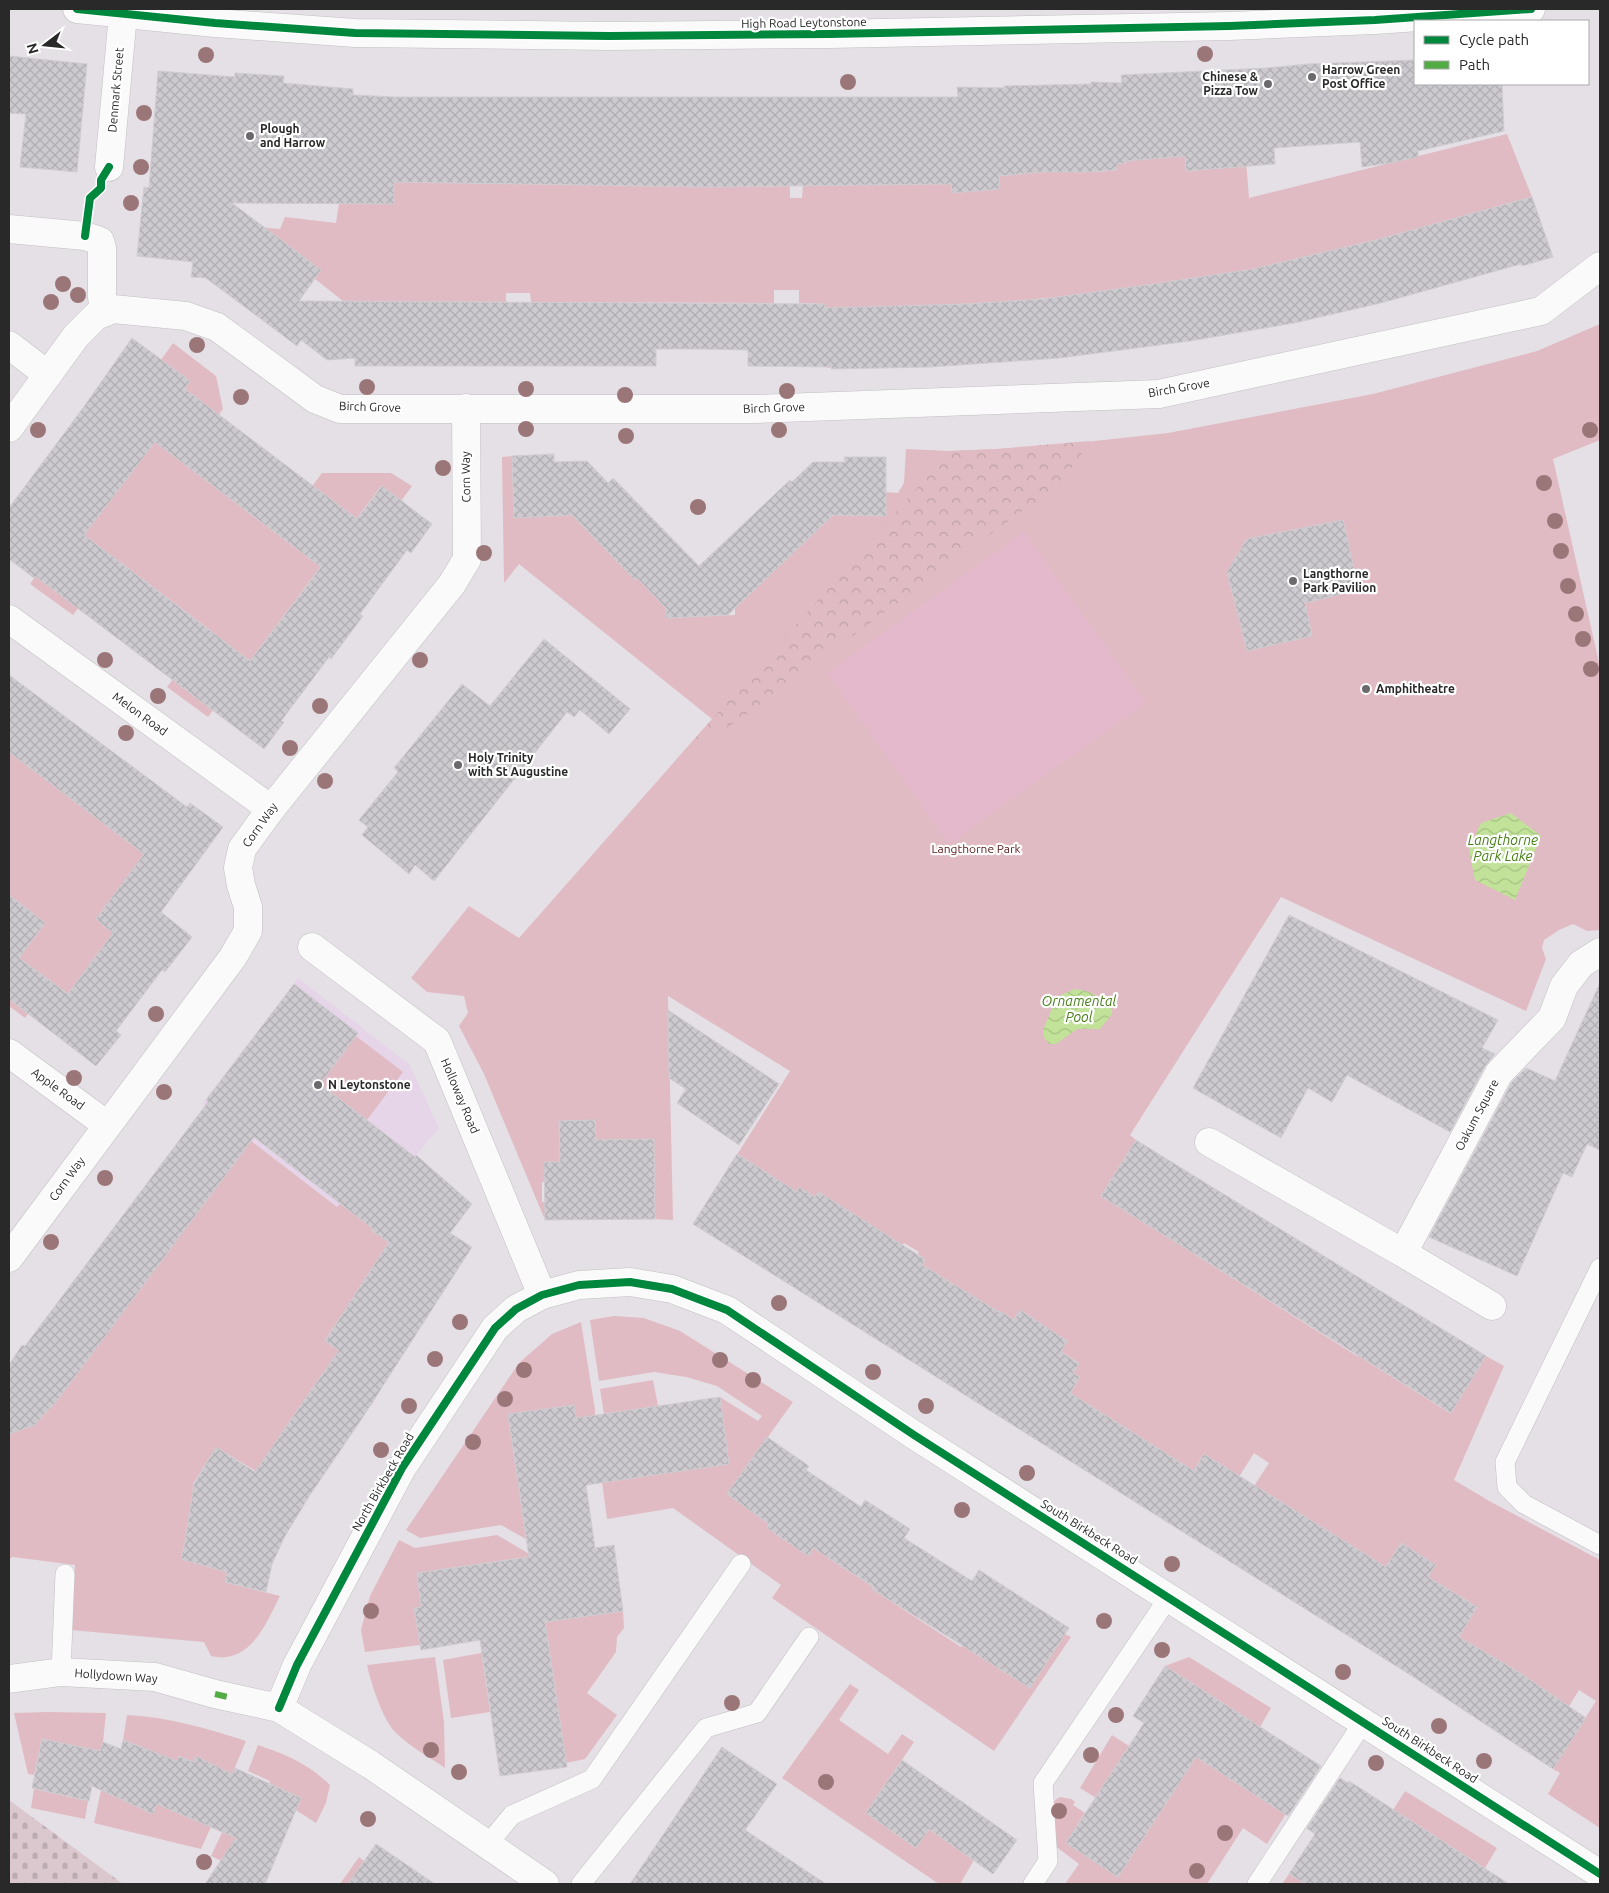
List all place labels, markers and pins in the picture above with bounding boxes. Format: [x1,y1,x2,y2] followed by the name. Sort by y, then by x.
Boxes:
[1322,63,1400,90] place label: Harrow Green Post Office
[1202,70,1259,97] place label: Chinese & Pizza Tow
[1306,71,1318,83] marker: Harrow Green Post Office
[1262,78,1274,90] marker: Chinese & Pizza Tow
[260,122,326,149] place label: Plough and Harrow
[244,130,256,142] marker: Plough and Harrow
[1303,567,1376,594] place label: Langthorne Park Pavilion
[1287,575,1299,587] marker: Langthorne Park Pavilion
[1376,682,1455,695] place label: Amphitheatre
[1360,683,1372,695] marker: Amphitheatre
[468,751,568,778] place label: Holy Trinity with St Augustine
[452,759,464,771] marker: Holy Trinity with St Augustine
[328,1078,411,1091] place label: N Leytonstone
[312,1079,324,1091] marker: N Leytonstone

